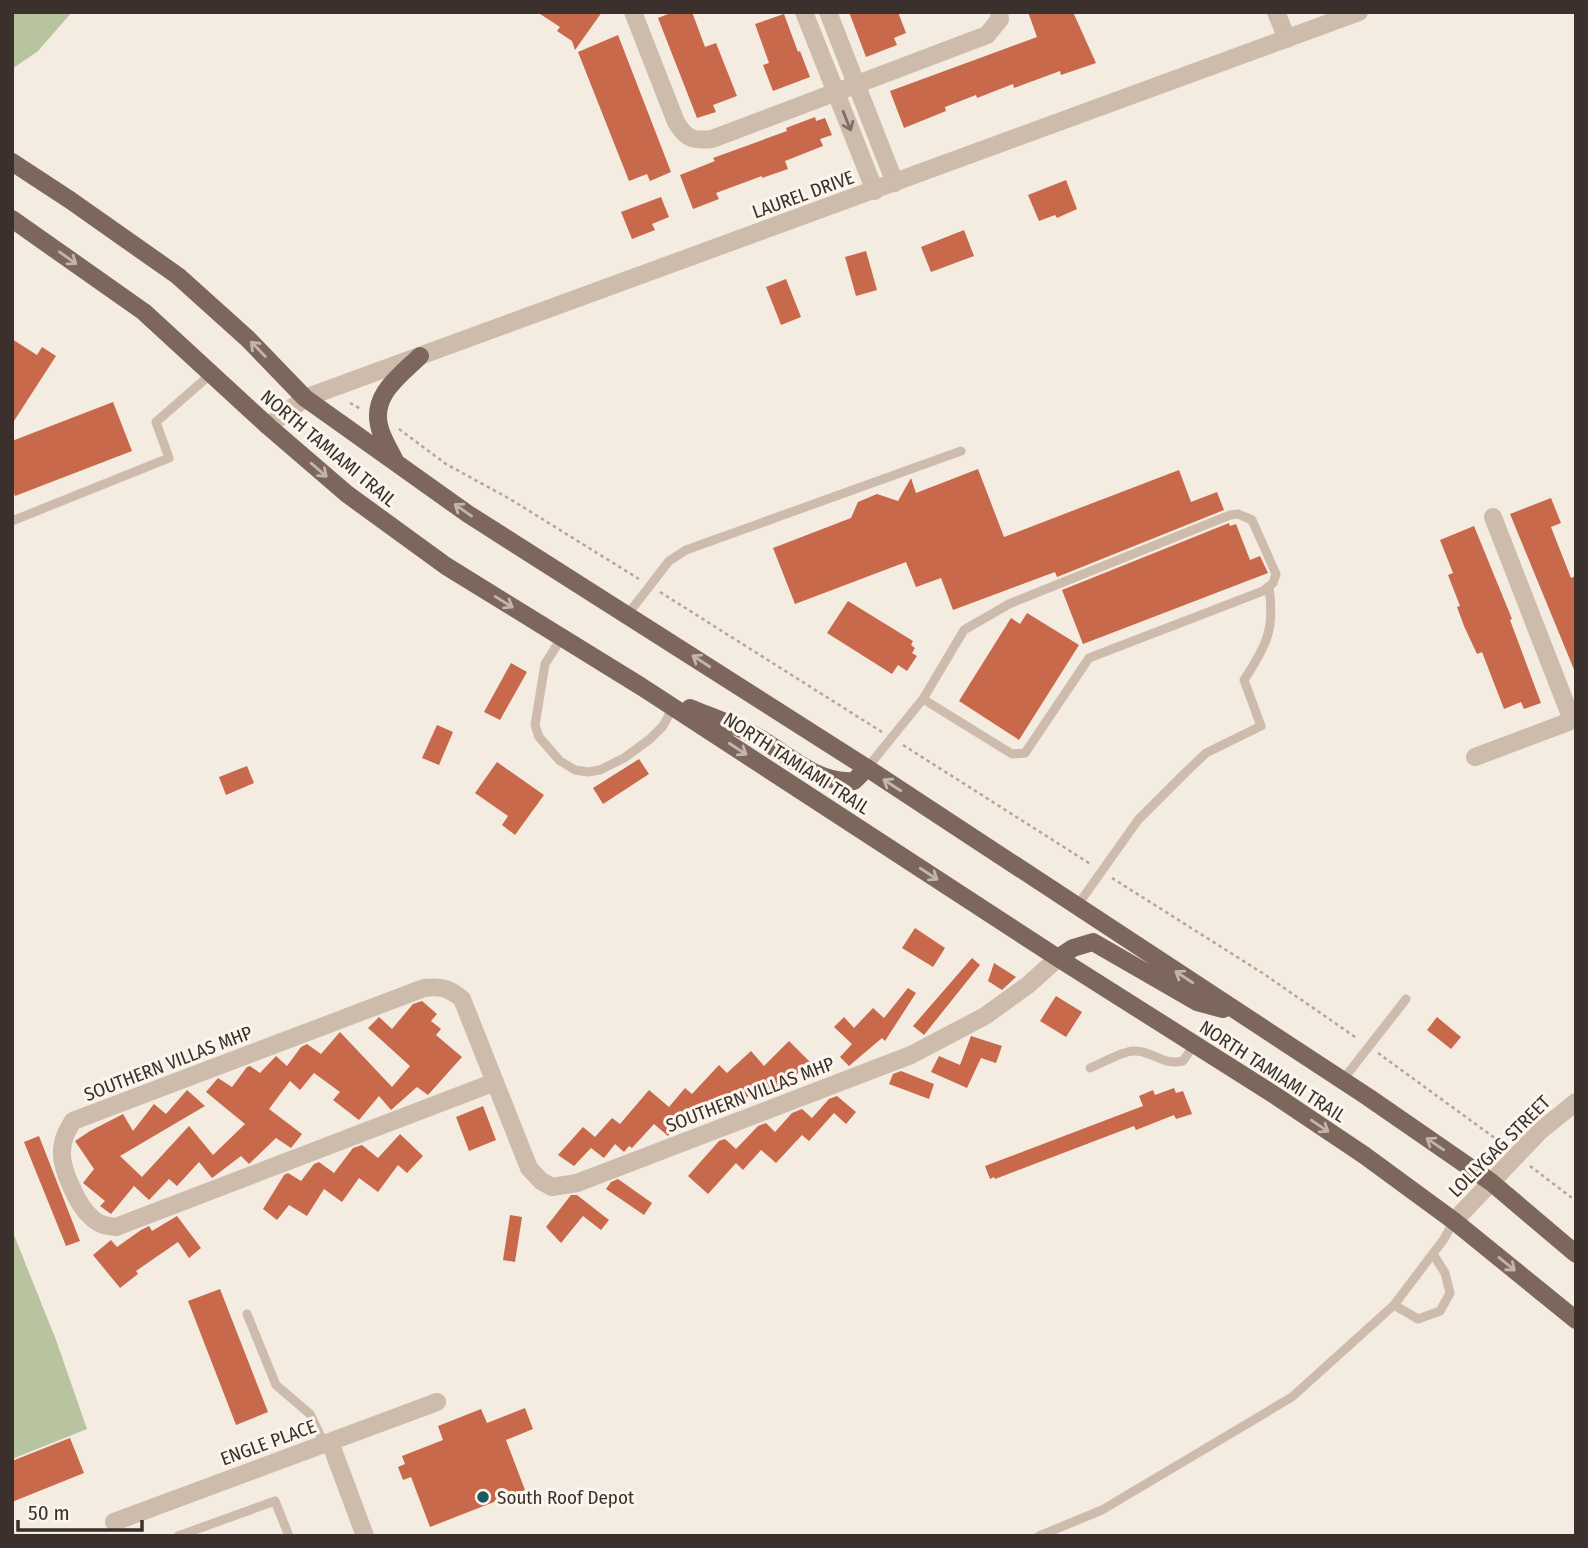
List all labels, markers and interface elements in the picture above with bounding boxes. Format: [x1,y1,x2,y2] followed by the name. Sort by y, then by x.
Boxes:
[841,110,854,132] one-way arrow
[749,165,857,223] street label: LAUREL DRIVE
[59,250,78,265] one-way arrow
[249,341,266,358] one-way arrow
[256,385,402,512] street label: NORTH TAMIAMI TRAIL
[310,462,328,478] one-way arrow
[454,503,473,517] one-way arrow
[494,595,514,609] one-way arrow
[692,654,711,668] one-way arrow
[719,707,875,820] street label: NORTH TAMIAMI TRAIL
[728,742,747,757] one-way arrow
[883,777,902,792] one-way arrow
[918,867,938,881] one-way arrow
[1175,970,1195,984] one-way arrow
[1195,1015,1351,1128] street label: NORTH TAMIAMI TRAIL
[81,1021,256,1106] street label: SOUTHERN VILLAS MHP
[663,1052,838,1137] street label: SOUTHERN VILLAS MHP
[1444,1091,1555,1202] street label: LOLLYGAG STREET
[1310,1118,1329,1133] one-way arrow
[1426,1136,1445,1151] one-way arrow
[1498,1257,1516,1272] one-way arrow
[217,1415,319,1470] street label: ENGLE PLACE
[497,1486,635,1509] place label: South Roof Depot
[18,1488,142,1532] scale bar
[475,1489,491,1505] marker: South Roof Depot
[28,1500,70,1526] text: 50 m

